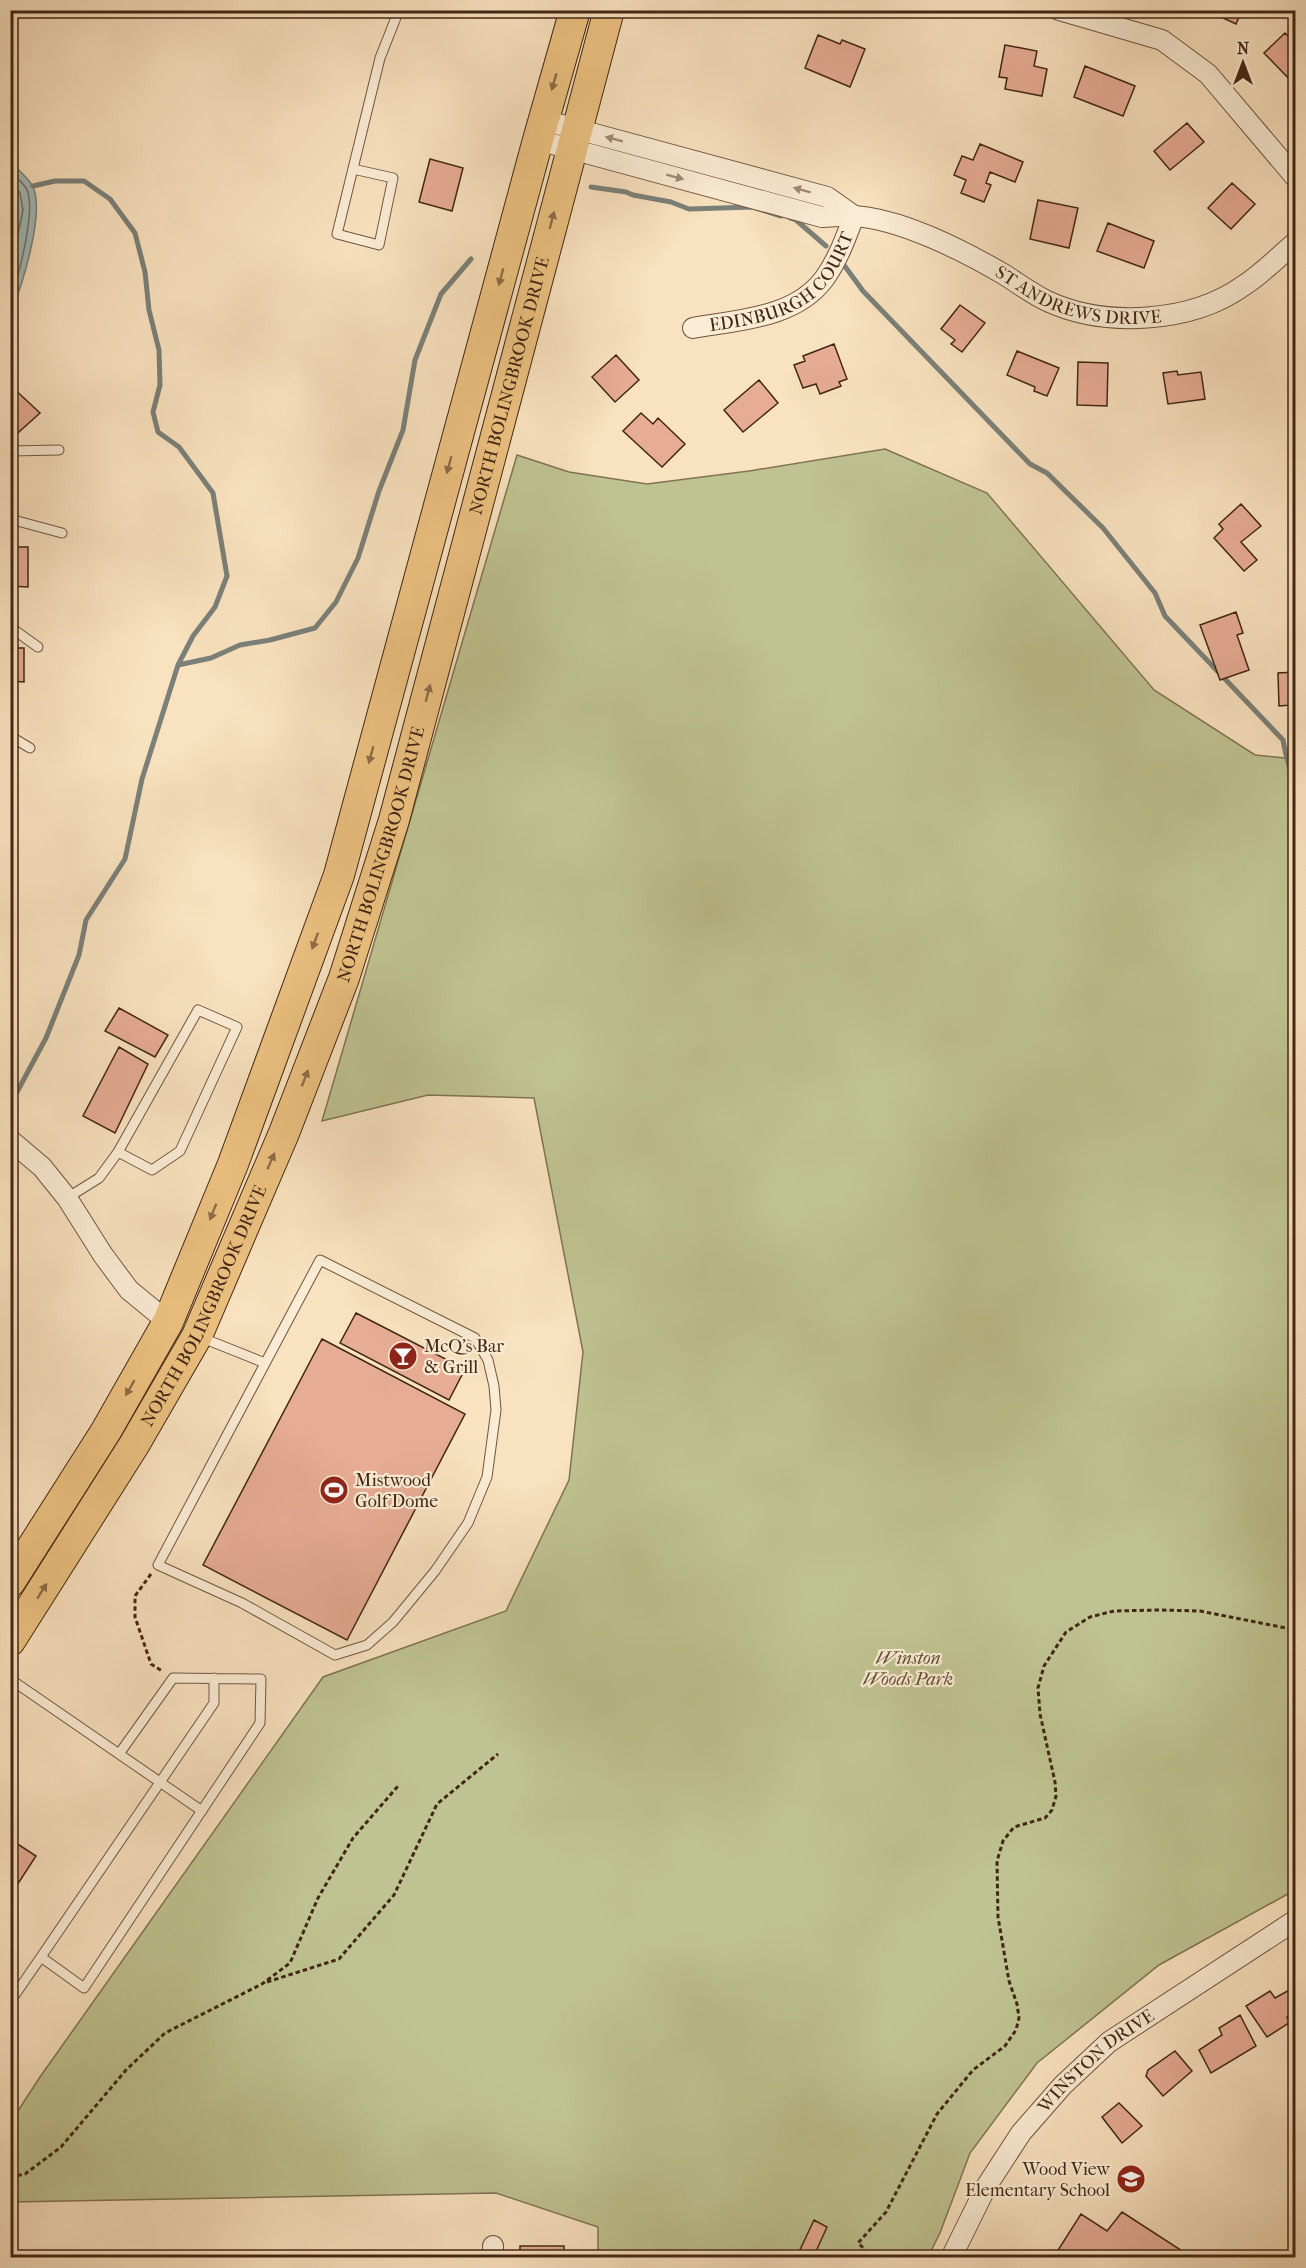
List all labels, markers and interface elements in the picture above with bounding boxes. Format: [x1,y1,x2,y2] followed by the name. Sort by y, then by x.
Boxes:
[1213,33,1273,93] north arrow
[1237,39,1250,58] text: N
[549,73,559,91] one-way arrow
[605,134,623,143] one-way arrow
[667,173,685,182] one-way arrow
[793,185,811,194] one-way arrow
[548,211,558,229] one-way arrow
[708,228,858,336] street label: EDINBURGH COURT
[465,254,554,517] street label: NORTH BOLINGBROOK DRIVE
[992,261,1162,329] street label: ST ANDREWS DRIVE
[495,268,505,286] one-way arrow
[444,456,454,474] one-way arrow
[424,684,433,702] one-way arrow
[333,724,429,985] street label: NORTH BOLINGBROOK DRIVE
[366,746,376,764] one-way arrow
[310,933,320,951] one-way arrow
[300,1069,310,1087] one-way arrow
[267,1152,277,1170] one-way arrow
[136,1182,271,1430] street label: NORTH BOLINGBROOK DRIVE
[208,1203,217,1221] one-way arrow
[424,1336,504,1378] place label: McQ's Bar & Grill
[387,1340,419,1372] bar icon: McQ's Bar & Grill
[125,1380,136,1396] one-way arrow
[355,1470,438,1512] place label: Mistwood Golf Dome
[318,1474,350,1506] sports icon: Mistwood Golf Dome
[36,1583,47,1600] one-way arrow
[863,1648,953,1690] park label: Winston Woods Park
[1033,2005,1158,2118] street label: WINSTON DRIVE
[965,2159,1111,2201] place label: Wood View Elementary School
[1115,2163,1147,2195] school or university icon: Wood View Elementary School

